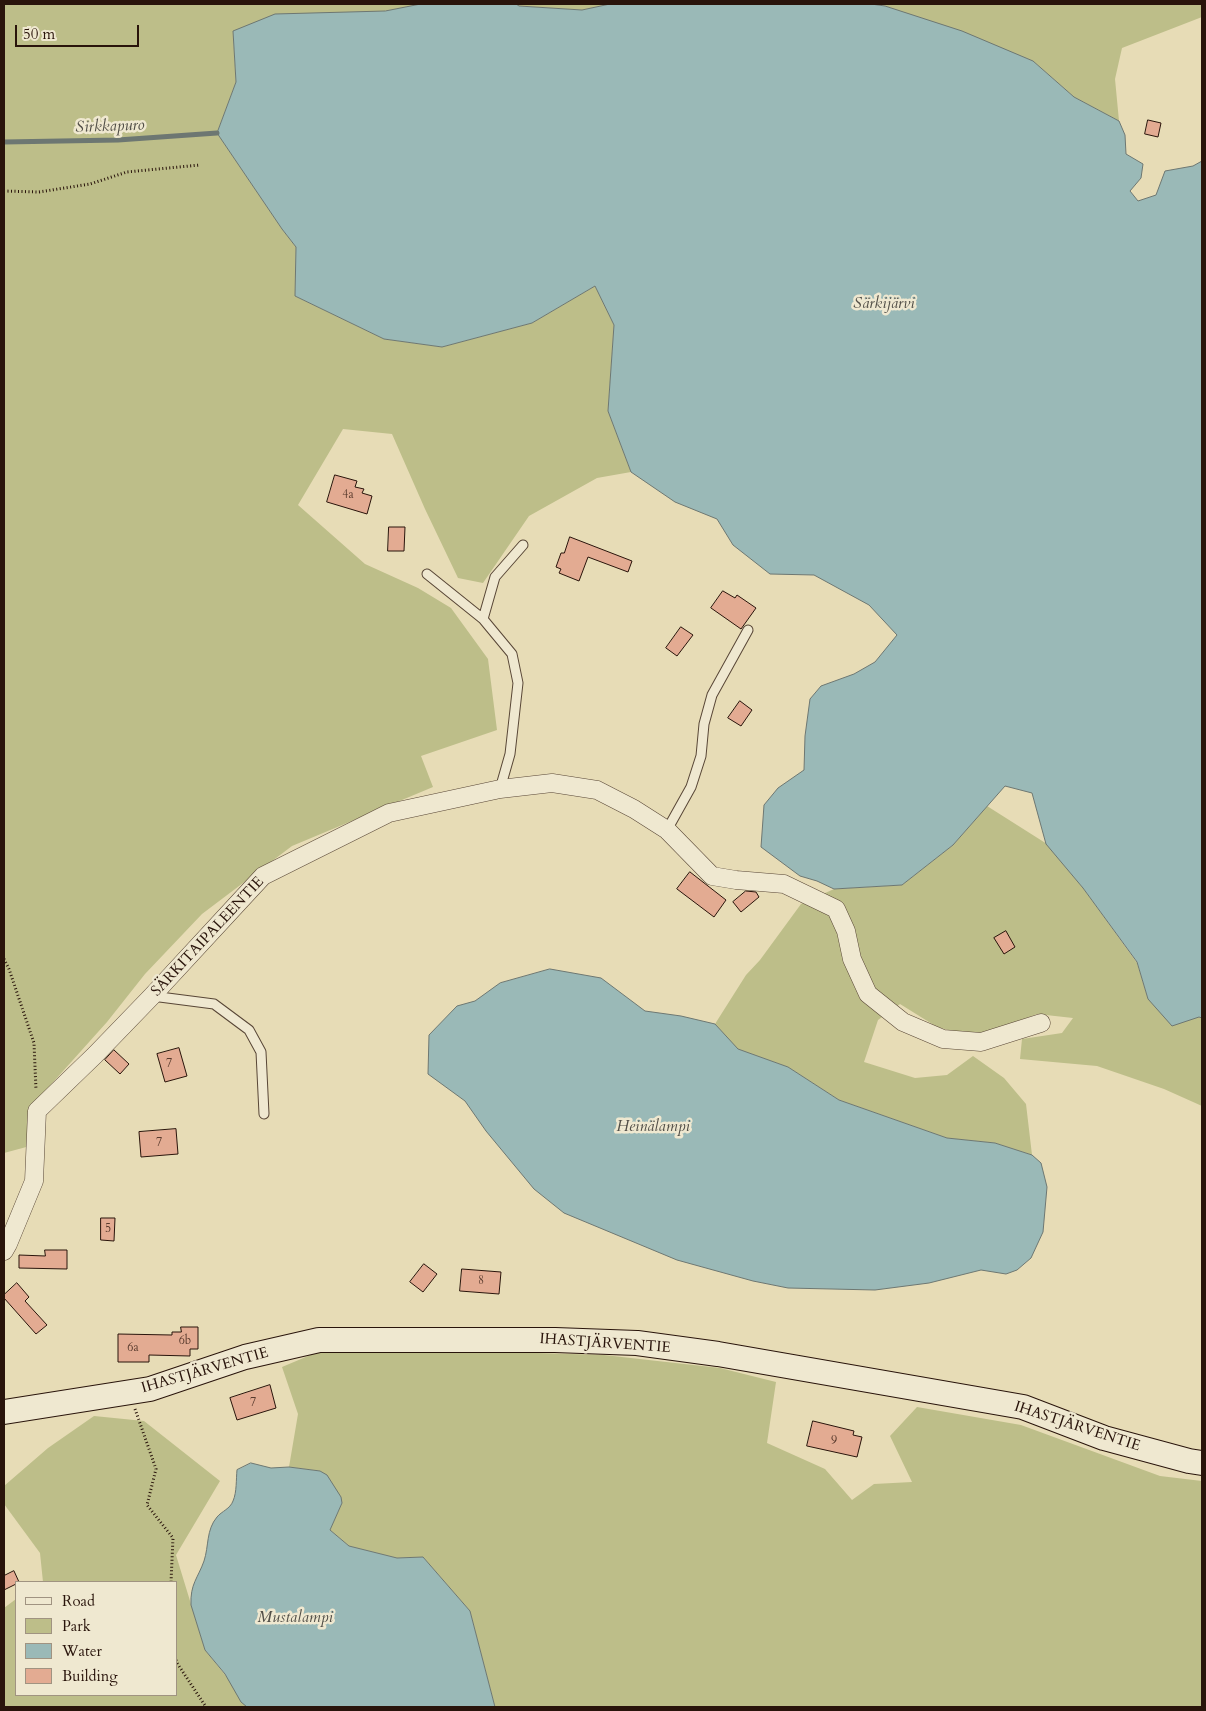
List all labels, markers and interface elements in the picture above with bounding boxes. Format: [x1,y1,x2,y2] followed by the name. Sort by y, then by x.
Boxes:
[18,15,141,47] scale bar
[23,24,55,44] text: 50 m
[75,116,145,138] water label: Sirkkapuro
[853,294,915,314] water label: Särkijärvi
[342,488,354,502] house number: 4a
[148,873,268,1001] street label: SÄRKITAIPALEENTIE
[166,1057,172,1071] house number: 7
[616,1117,690,1137] water label: Heinälampi
[156,1136,162,1150] house number: 7
[105,1222,111,1236] house number: 5
[478,1274,484,1288] house number: 8
[539,1330,671,1358] street label: IHASTJÄRVENTIE
[179,1334,191,1348] house number: 6b
[127,1341,139,1355] house number: 6a
[139,1344,271,1398] street label: IHASTJÄRVENTIE
[250,1396,256,1410] house number: 7
[1012,1398,1142,1456] street label: IHASTJÄRVENTIE
[831,1434,837,1448] house number: 9
[15,1581,178,1696] legend
[62,1591,95,1611] text: Road
[257,1608,333,1628] water label: Mustalampi
[62,1616,91,1636] text: Park
[62,1641,102,1661] text: Water
[62,1666,118,1686] text: Building

